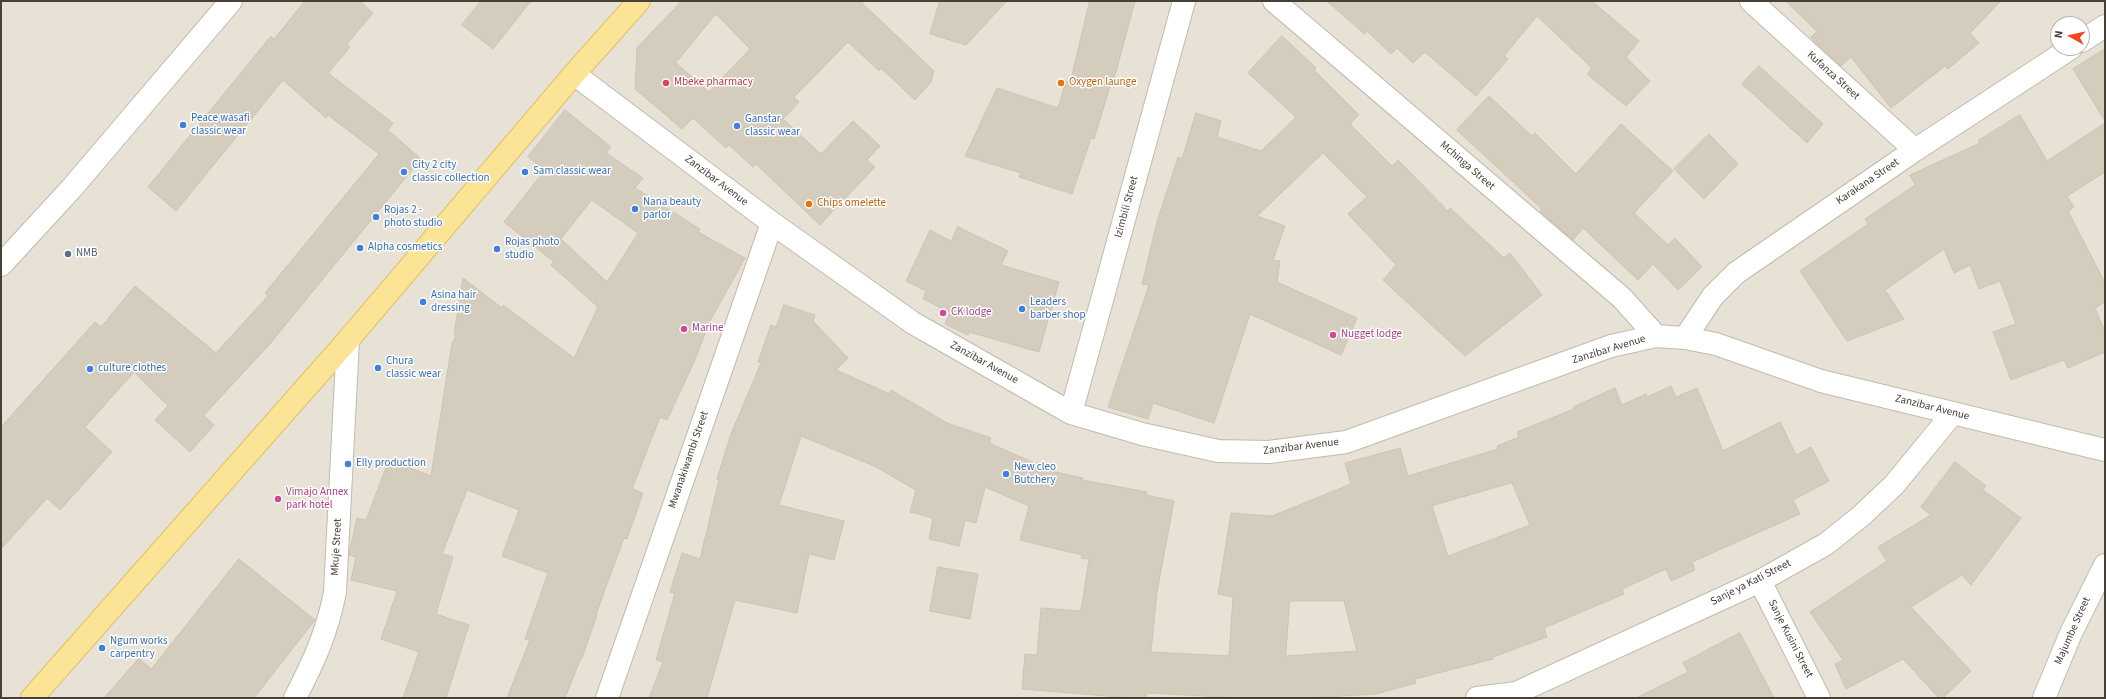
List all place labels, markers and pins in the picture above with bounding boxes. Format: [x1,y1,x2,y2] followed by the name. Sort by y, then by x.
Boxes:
[674,76,753,90] place label: Mbeke pharmacy
[1069,76,1136,90] place label: Oxygen launge
[661,78,671,88] marker: Mbeke pharmacy
[1056,78,1066,88] marker: Oxygen launge
[191,112,250,138] place label: Peace wasafi classic wear
[745,113,800,139] place label: Ganstar classic wear
[178,120,188,130] marker: Peace wasafi classic wear
[732,121,742,131] marker: Ganstar classic wear
[412,159,490,185] place label: City 2 city classic collection
[533,165,611,179] place label: Sam classic wear
[399,167,409,177] marker: City 2 city classic collection
[520,167,530,177] marker: Sam classic wear
[643,196,701,222] place label: Nana beauty parlor
[817,197,886,211] place label: Chips omelette
[804,199,814,209] marker: Chips omelette
[384,204,442,230] place label: Rojas 2 - photo studio
[630,204,640,214] marker: Nana beauty parlor
[371,212,381,222] marker: Rojas 2 - photo studio
[505,236,560,262] place label: Rojas photo studio
[368,241,442,255] place label: Alpha cosmetics
[355,243,365,253] marker: Alpha cosmetics
[492,244,502,254] marker: Rojas photo studio
[76,247,98,261] place label: NMB
[63,249,73,259] marker: NMB
[431,289,476,315] place label: Asina hair dressing
[1030,296,1086,322] place label: Leaders barber shop
[418,297,428,307] marker: Asina hair dressing
[1017,304,1027,314] marker: Leaders barber shop
[951,306,992,320] place label: CK lodge
[938,308,948,318] marker: CK lodge
[692,322,724,336] place label: Marine
[679,324,689,334] marker: Marine
[1341,328,1402,342] place label: Nugget lodge
[1328,330,1338,340] marker: Nugget lodge
[386,355,441,381] place label: Chura classic wear
[98,362,166,376] place label: culture clothes
[373,363,383,373] marker: Chura classic wear
[85,364,95,374] marker: culture clothes
[356,457,426,471] place label: Elly production
[343,459,353,469] marker: Elly production
[1014,461,1056,487] place label: New cleo Butchery
[1001,469,1011,479] marker: New cleo Butchery
[286,486,348,512] place label: Vimajo Annex park hotel
[273,494,283,504] marker: Vimajo Annex park hotel
[110,635,168,661] place label: Ngum works carpentry
[97,643,107,653] marker: Ngum works carpentry

